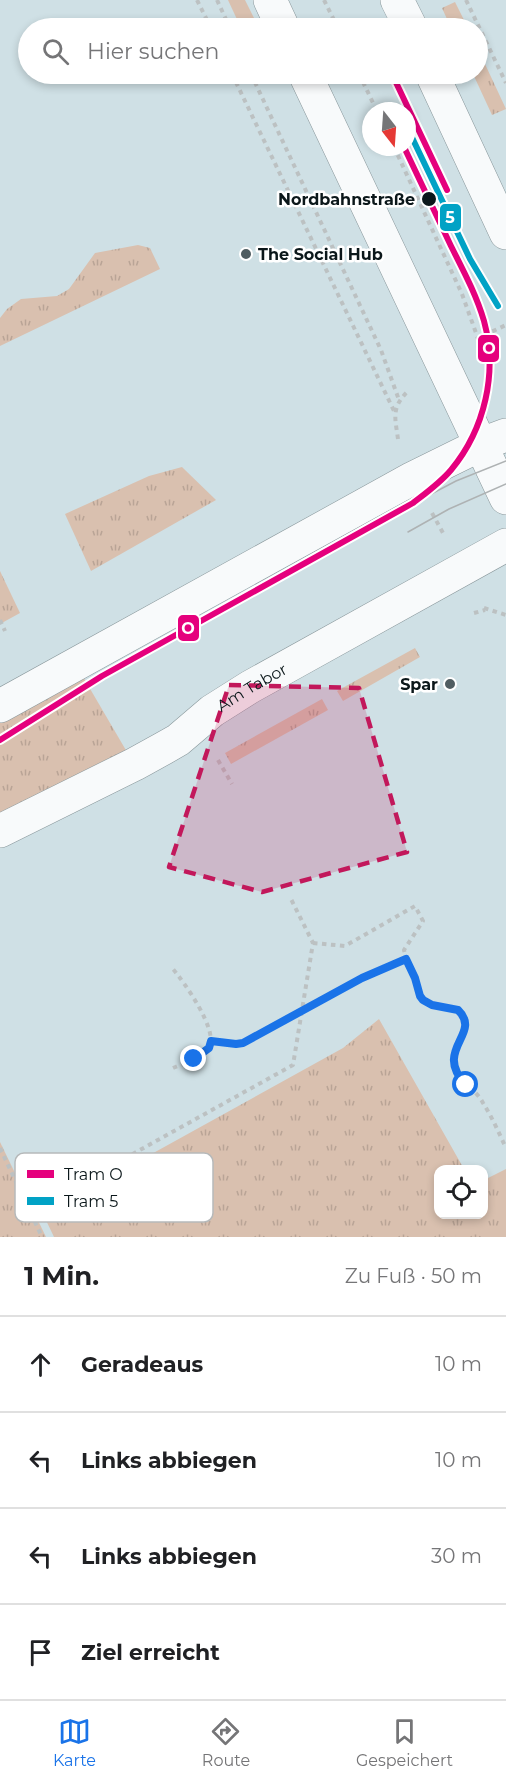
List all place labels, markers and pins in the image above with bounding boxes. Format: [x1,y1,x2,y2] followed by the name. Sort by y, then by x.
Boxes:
[278,190,415,209] place label: Nordbahnstraße
[420,190,438,208] marker: Nordbahnstraße
[258,245,383,264] place label: The Social Hub
[239,247,253,261] marker: The Social Hub
[400,675,438,694] place label: Spar
[443,677,457,691] marker: Spar

